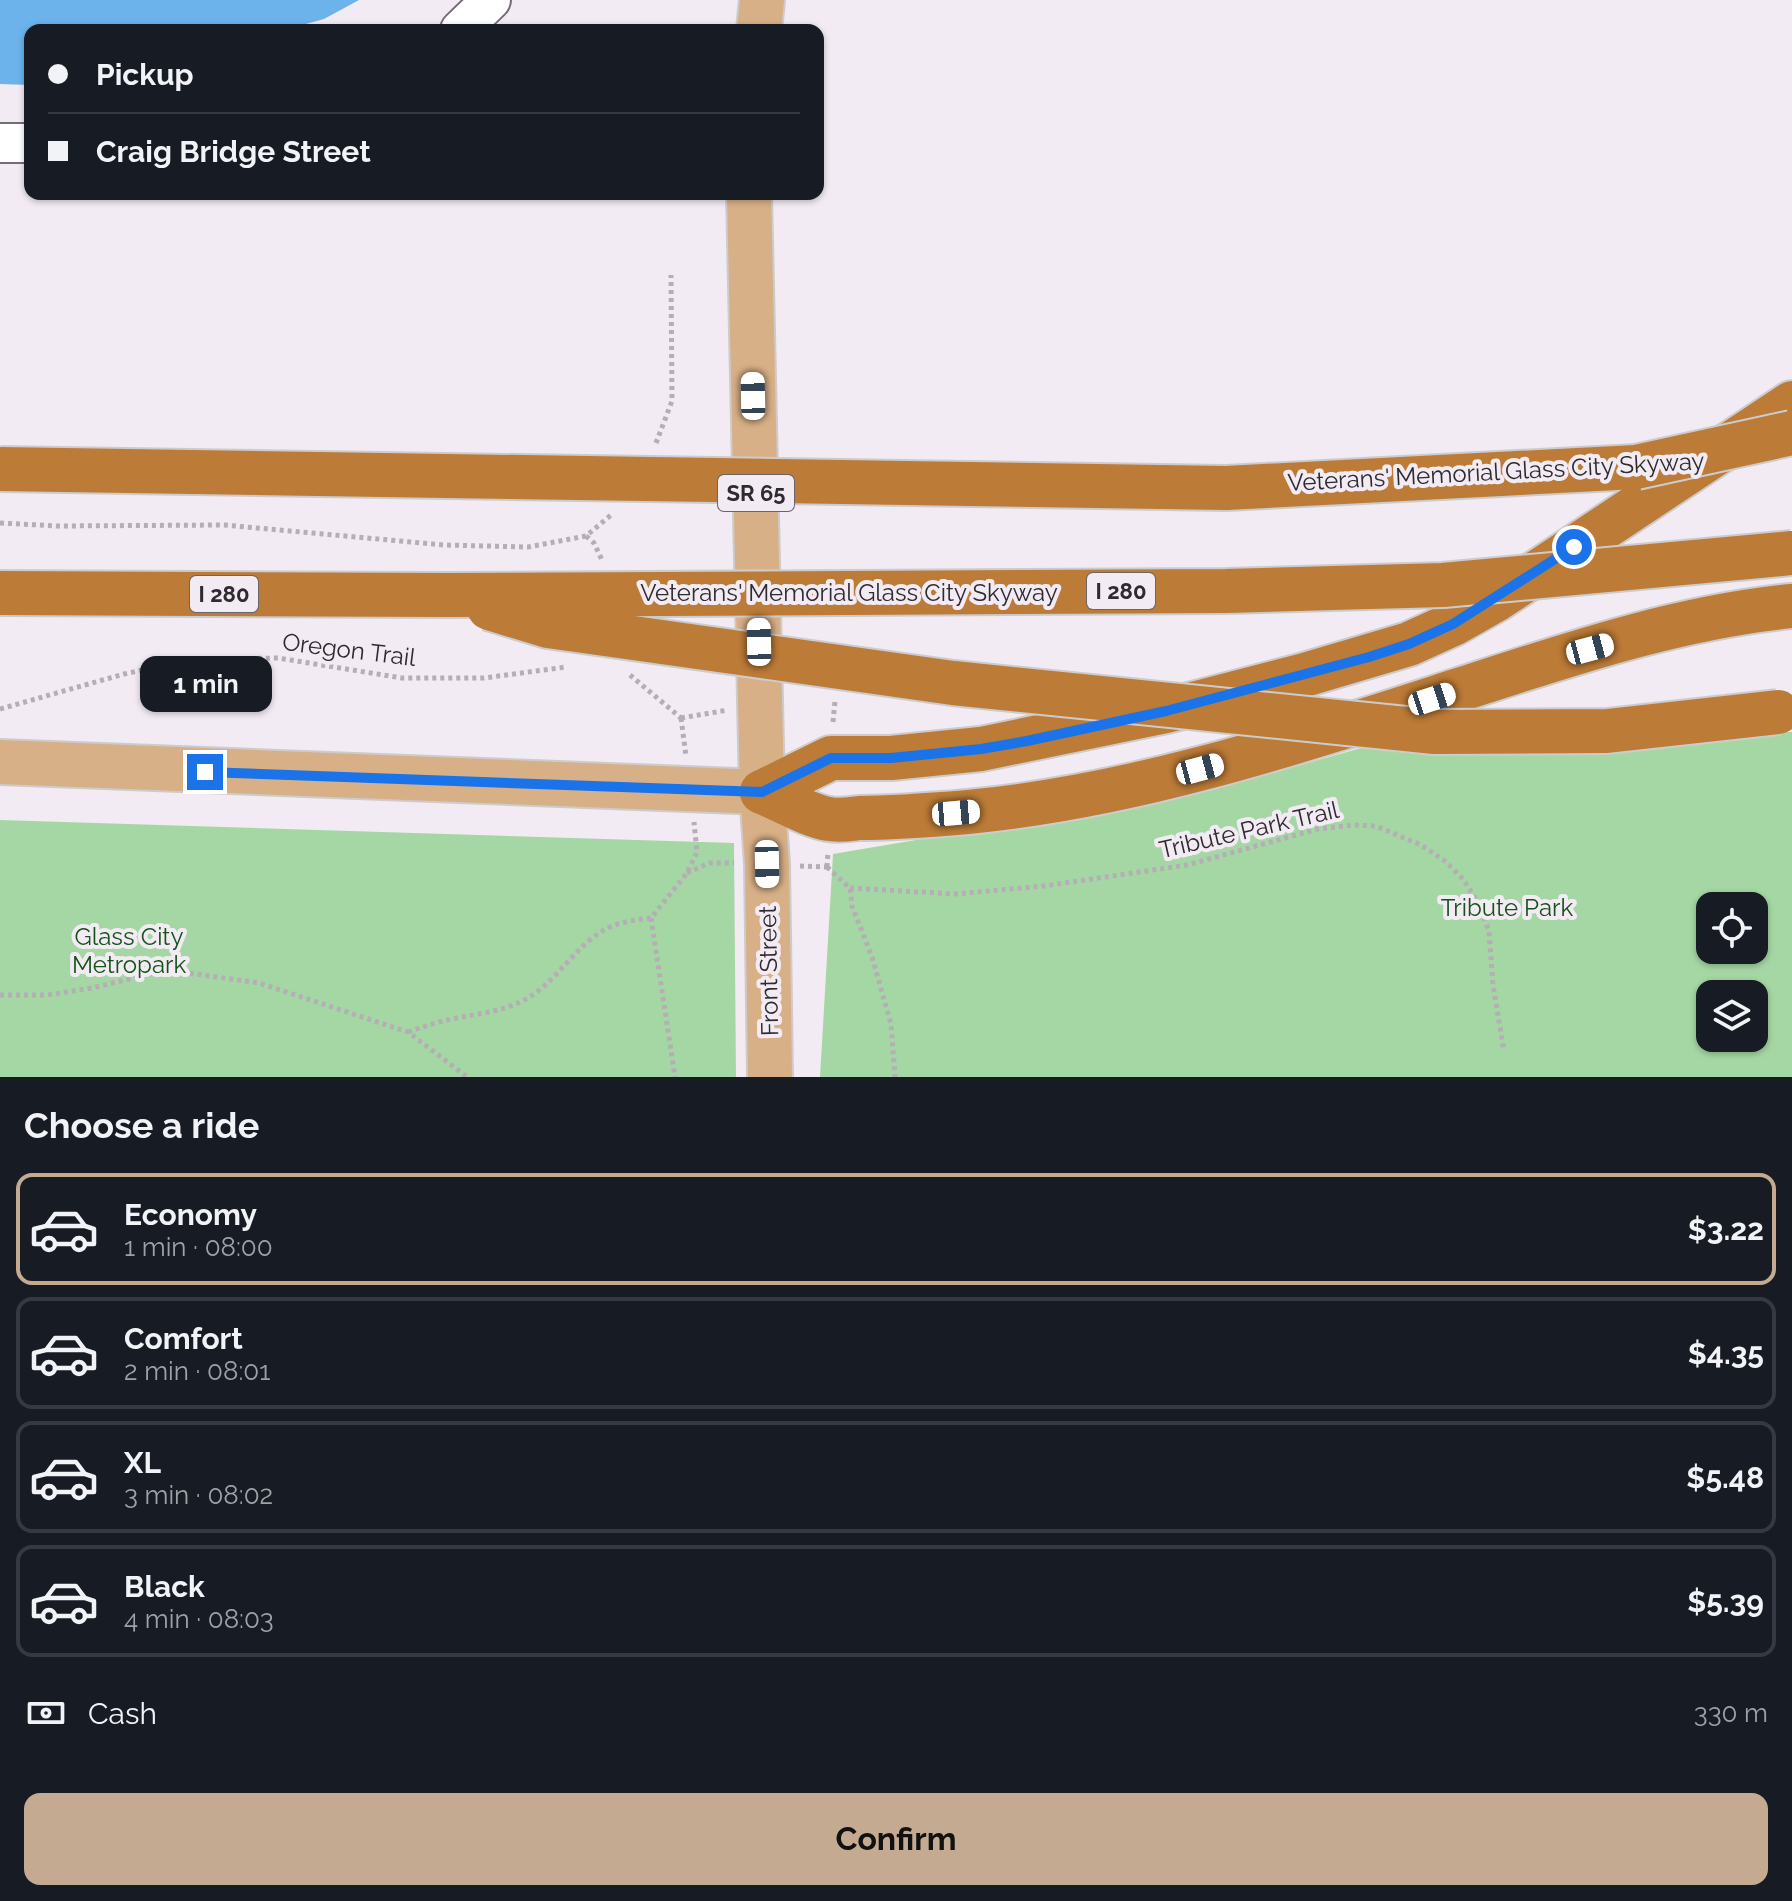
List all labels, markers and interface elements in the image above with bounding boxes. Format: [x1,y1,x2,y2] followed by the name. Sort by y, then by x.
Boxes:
[96,57,194,92] text: Pickup
[96,134,371,169] text: Craig Bridge Street
[741,372,765,420] car
[1287,446,1705,497] street label: Veterans' Memorial Glass City Skyway
[718,475,794,511] road number: SR 65
[1556,529,1592,565] route start
[1087,573,1155,609] road number: I 280
[190,576,258,612] road number: I 280
[640,578,1058,607] street label: Veterans' Memorial Glass City Skyway
[747,618,771,666] car
[281,627,418,672] street label: Oregon Trail
[1564,631,1616,667] car
[139,656,271,712] callout: 1 min
[173,669,239,699] text: 1 min
[1405,680,1459,718] car
[1174,751,1226,787] car
[187,754,223,790] route end
[1156,795,1342,864] street label: Tribute Park Trail
[931,799,981,827] car
[755,840,779,888] car
[1696,892,1768,1052] map controls
[1696,892,1768,964] button: locate
[1441,893,1573,922] park label: Tribute Park
[753,906,784,1036] street label: Front Street
[72,922,186,979] park label: Glass City Metropark
[1696,980,1768,1052] button: layers
[24,1104,259,1146] text: Choose a ride
[28,1193,100,1265] icon: car
[124,1197,257,1232] text: Economy
[1688,1212,1764,1247] text: $3.22
[124,1232,273,1262] text: 1 min · 08:00
[28,1317,100,1389] icon: car
[124,1321,243,1356] text: Comfort
[1688,1336,1764,1371] text: $4.35
[124,1356,270,1386] text: 2 min · 08:01
[28,1441,100,1513] icon: car
[124,1445,161,1480] text: XL
[1686,1460,1764,1495] text: $5.48
[124,1480,273,1510] text: 3 min · 08:02
[28,1565,100,1637] icon: car
[124,1569,205,1604] text: Black
[1687,1584,1764,1619] text: $5.39
[124,1604,274,1634] text: 4 min · 08:03
[24,1691,68,1735] icon: cash
[88,1696,157,1731] text: Cash
[1694,1698,1768,1728] text: 330 m
[24,1793,1768,1885] button: Confirm

